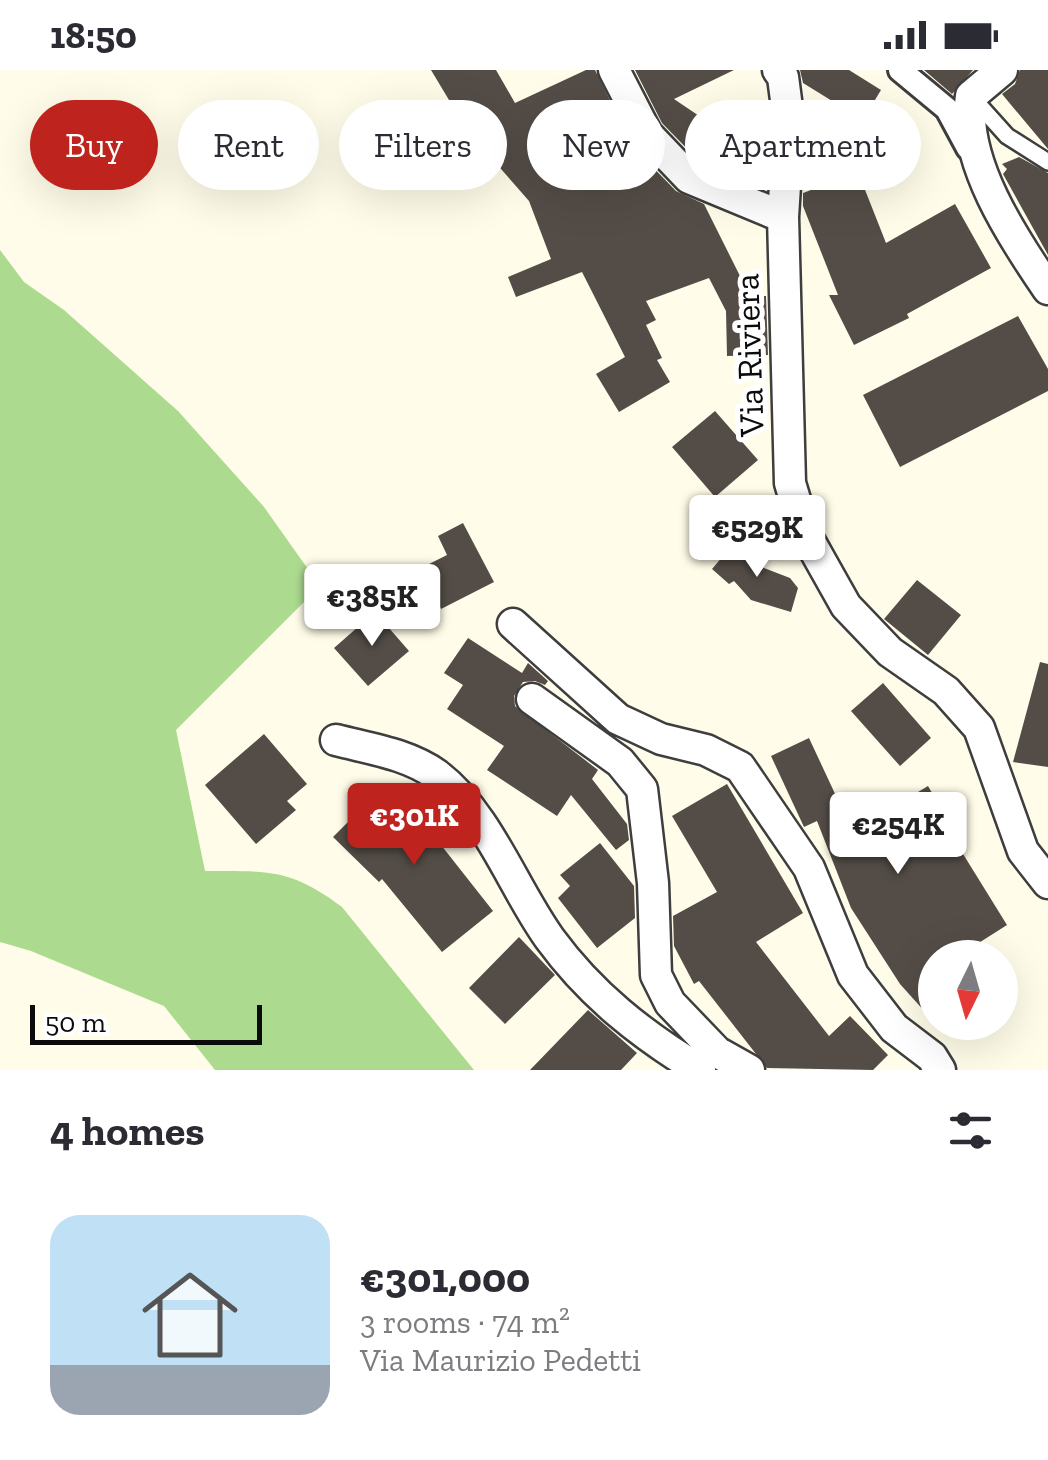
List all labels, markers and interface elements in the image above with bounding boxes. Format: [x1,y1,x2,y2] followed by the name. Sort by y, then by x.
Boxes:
[50,12,137,58] text: 18:50
[30,100,158,190] chip: Buy
[178,100,319,190] chip: Rent
[339,100,507,190] chip: Filters
[527,100,665,190] chip: New
[685,100,921,190] chip: Apartment
[725,273,773,438] street label: Via Riviera
[687,495,827,580] pin: €529K
[711,508,803,546] text: €529K
[302,564,442,649] pin: €385K
[326,577,418,615] text: €385K
[344,783,484,868] pin: €301K
[828,792,968,877] pin: €254K
[370,796,458,834] text: €301K
[852,805,944,843] text: €254K
[918,940,1018,1040] north arrow
[918,940,1018,1040] map controls
[30,1000,262,1044] scale bar
[45,1006,106,1039] text: 50 m
[943,1103,998,1158] icon: filters
[50,1105,205,1156] text: 4 homes
[360,1252,530,1303] text: €301,000
[130,1255,250,1375] icon: home
[360,1303,570,1341] text: 3 rooms · 74 m²
[360,1341,641,1379] text: Via Maurizio Pedetti

